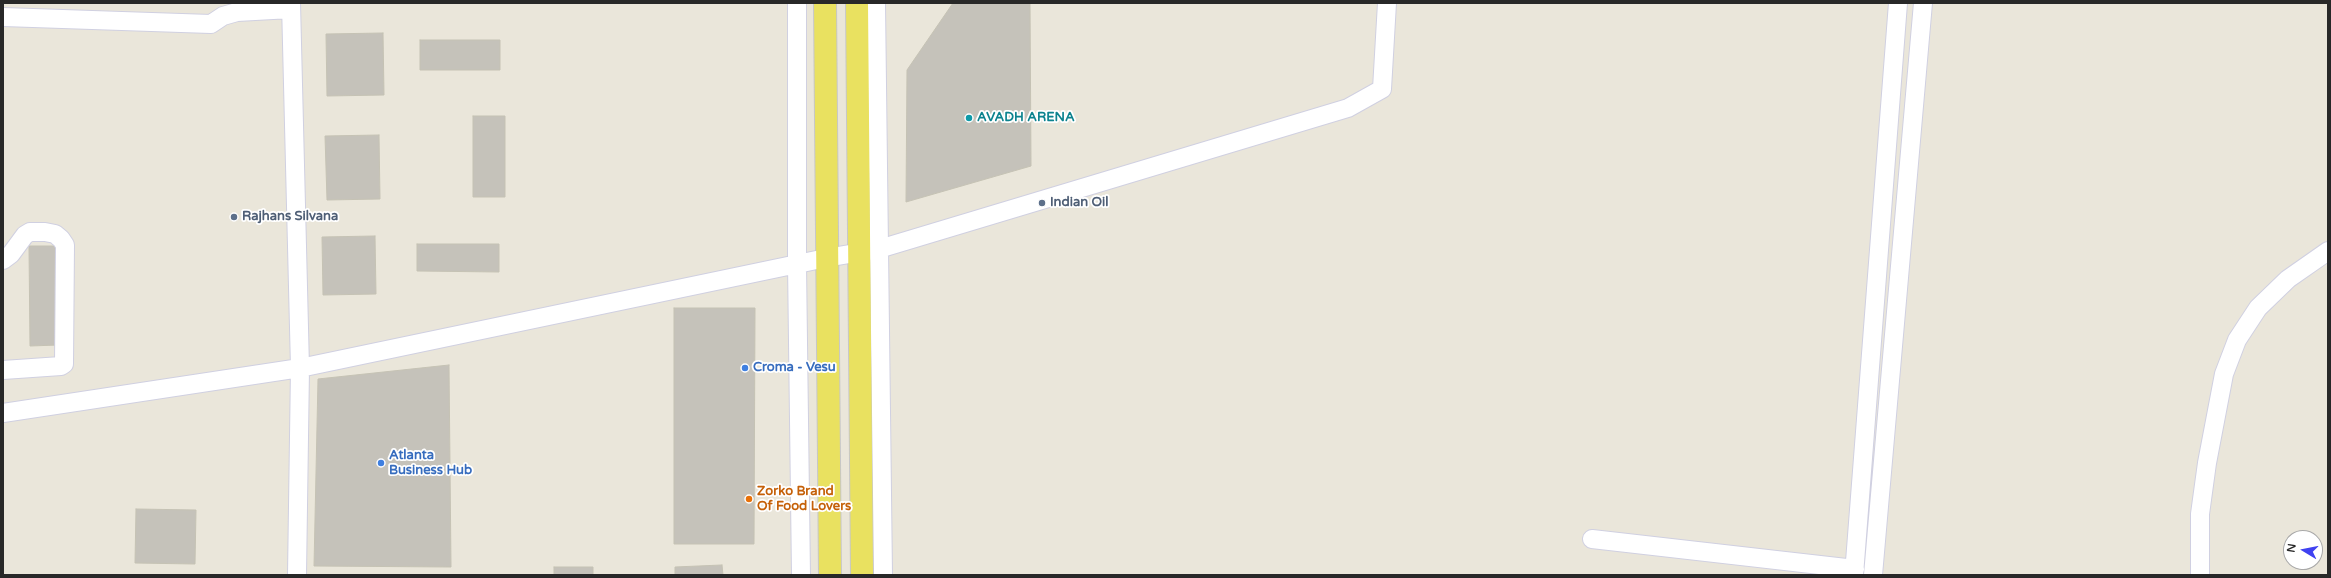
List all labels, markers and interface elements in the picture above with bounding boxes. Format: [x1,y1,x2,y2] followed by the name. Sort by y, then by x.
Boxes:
[977,110,1075,126] place label: AVADH ARENA
[964,113,974,123] marker: AVADH ARENA
[1050,195,1108,211] place label: Indian Oil
[1037,198,1047,208] marker: Indian Oil
[242,209,338,225] place label: Rajhans Silvana
[229,212,239,222] marker: Rajhans Silvana
[753,360,836,376] place label: Croma - Vesu
[740,363,750,373] marker: Croma - Vesu
[389,448,472,479] place label: Atlanta Business Hub
[376,458,386,468] marker: Atlanta Business Hub
[757,484,851,515] place label: Zorko Brand Of Food Lovers
[744,494,754,504] marker: Zorko Brand Of Food Lovers
[2283,530,2323,570] north arrow
[2285,543,2299,553] text: N

